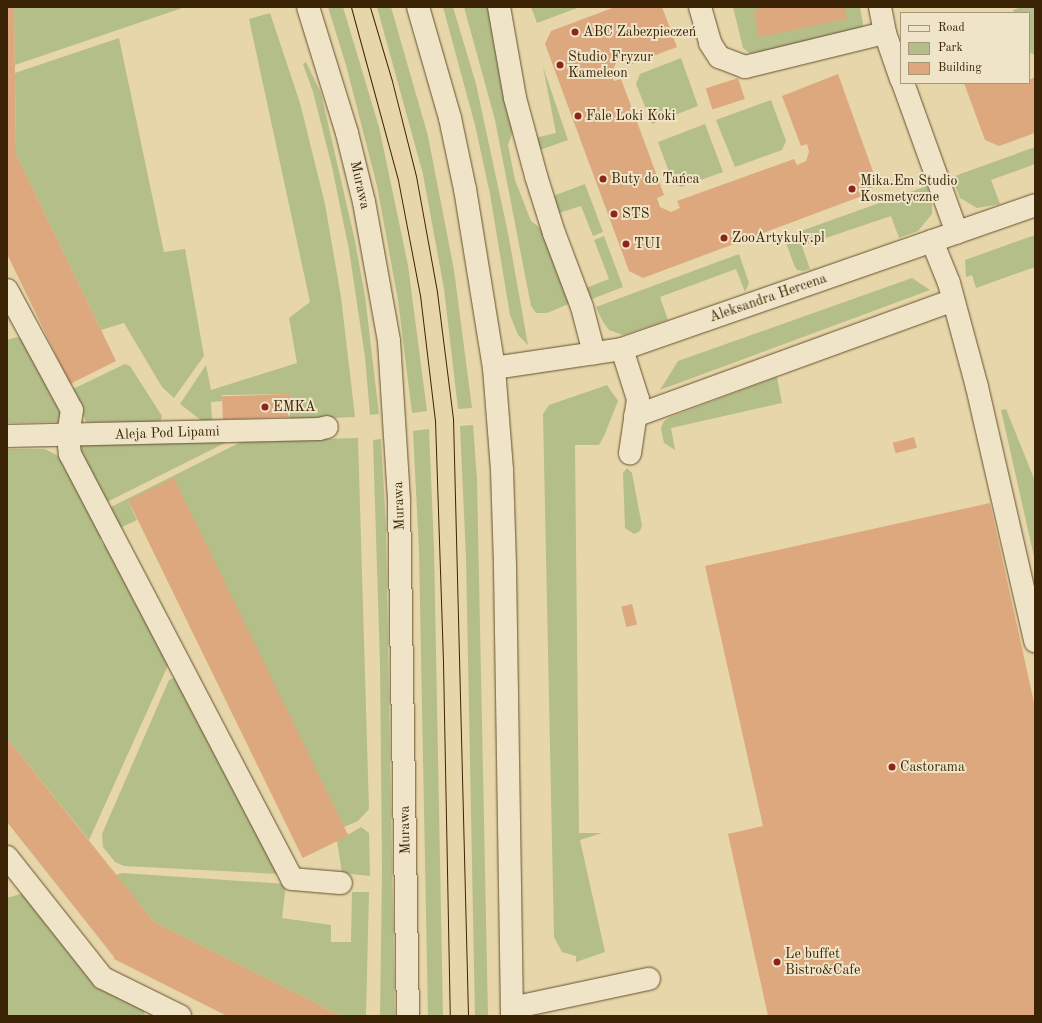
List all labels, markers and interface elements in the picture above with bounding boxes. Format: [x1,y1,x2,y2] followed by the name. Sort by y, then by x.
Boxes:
[900,12,1030,84] legend
[938,22,965,34] text: Road
[583,24,696,40] place label: ABC Zabezpieczeń
[570,27,580,37] marker: ABC Zabezpieczeń
[938,42,963,54] text: Park
[568,49,653,82] place label: Studio Fryzur Kameleon
[555,60,565,70] marker: Studio Fryzur Kameleon
[938,62,982,74] text: Building
[586,108,676,124] place label: Fale Loki Koki
[573,111,583,121] marker: Fale Loki Koki
[346,159,374,211] street label: Murawa
[611,171,699,187] place label: Buty do Tańca
[860,173,957,206] place label: Mika.Em Studio Kosmetyczne
[598,174,608,184] marker: Buty do Tańca
[847,184,857,194] marker: Mika.Em Studio Kosmetyczne
[622,206,649,222] place label: STS
[609,209,619,219] marker: STS
[732,230,825,246] place label: ZooArtykuly.pl
[719,233,729,243] marker: ZooArtykuly.pl
[634,236,660,252] place label: TUI
[621,239,631,249] marker: TUI
[707,270,829,326] street label: Aleksandra Hercena
[273,399,316,415] place label: EMKA
[260,402,270,412] marker: EMKA
[114,423,220,443] street label: Aleja Pod Lipami
[390,481,408,531] street label: Murawa
[900,759,965,775] place label: Castorama
[887,762,897,772] marker: Castorama
[396,805,414,855] street label: Murawa
[785,946,860,978] place label: Le buffet Bistro&Cafe
[772,957,782,967] marker: Le buffet Bistro&Cafe

